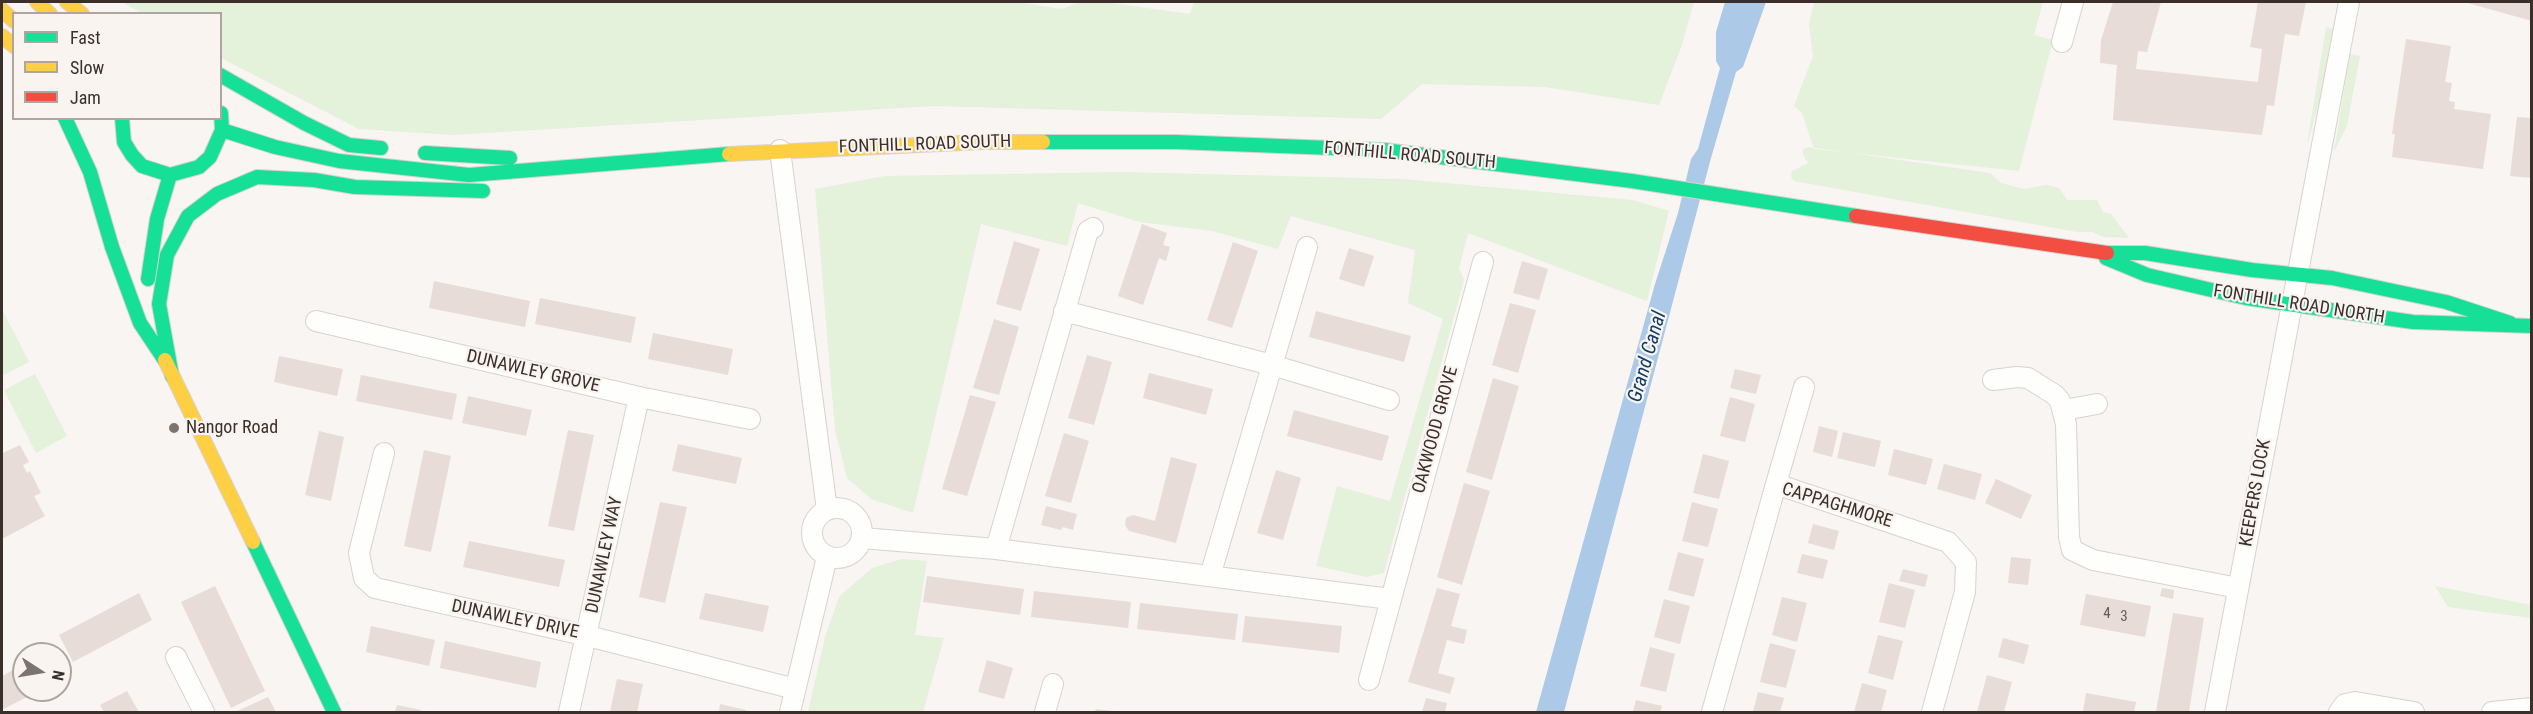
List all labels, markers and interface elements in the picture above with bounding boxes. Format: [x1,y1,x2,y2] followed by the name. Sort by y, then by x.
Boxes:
[12,12,222,120] legend
[70,27,101,48] text: Fast
[70,57,104,78] text: Slow
[70,87,101,108] text: Jam
[838,131,1012,159] street label: FONTHILL ROAD SOUTH
[1323,138,1497,174] street label: FONTHILL ROAD SOUTH
[2212,281,2386,329] street label: FONTHILL ROAD NORTH
[1624,309,1672,405] water label: Grand Canal
[464,346,602,398] street label: DUNAWLEY GROVE
[1409,364,1463,496] street label: OAKWOOD GROVE
[186,417,278,439] place label: Nangor Road
[167,421,181,435] marker: Nangor Road
[2236,438,2276,548] street label: KEEPERS LOCK
[1779,479,1895,533] street label: CAPPAGHMORE
[582,495,628,615] street label: DUNAWLEY WAY
[449,596,581,644] street label: DUNAWLEY DRIVE
[2103,605,2111,623] house number: 4
[2120,608,2128,626] house number: 3
[12,642,72,702] north arrow
[48,669,68,682] text: N

